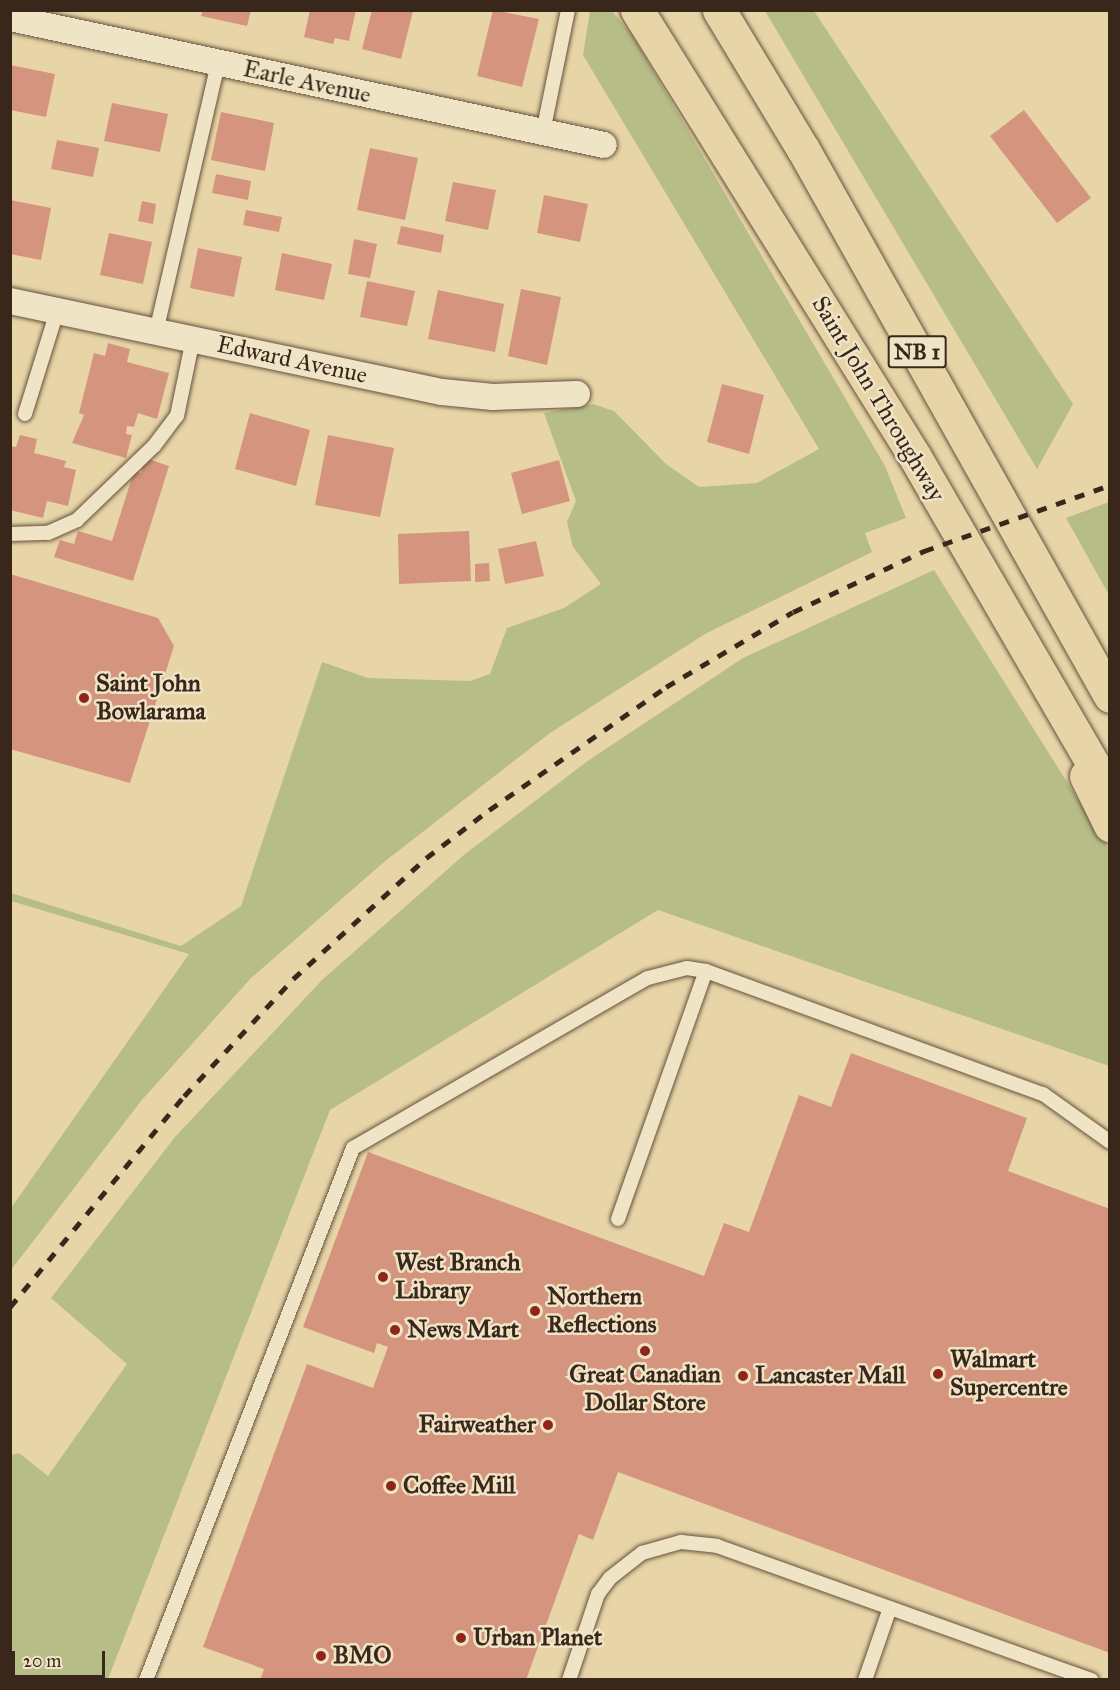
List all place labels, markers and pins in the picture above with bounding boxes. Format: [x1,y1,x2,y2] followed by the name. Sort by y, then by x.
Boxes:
[96,670,206,726] place label: Saint John Bowlarama
[77,691,91,705] marker: Saint John Bowlarama
[395,1249,521,1305] place label: West Branch Library
[376,1270,390,1284] marker: West Branch Library
[547,1283,656,1339] place label: Northern Reflections
[528,1304,542,1318] marker: Northern Reflections
[407,1316,519,1344] place label: News Mart
[388,1323,402,1337] marker: News Mart
[638,1344,652,1358] marker: Great Canadian Dollar Store
[950,1346,1068,1402] place label: Walmart Supercentre
[569,1361,721,1417] place label: Great Canadian Dollar Store
[755,1362,905,1390] place label: Lancaster Mall
[931,1367,945,1381] marker: Walmart Supercentre
[736,1369,750,1383] marker: Lancaster Mall
[419,1411,536,1439] place label: Fairweather
[541,1418,555,1432] marker: Fairweather
[403,1472,515,1500] place label: Coffee Mill
[384,1479,398,1493] marker: Coffee Mill
[473,1624,602,1652] place label: Urban Planet
[454,1631,468,1645] marker: Urban Planet
[333,1642,391,1670] place label: BMO
[314,1649,328,1663] marker: BMO

